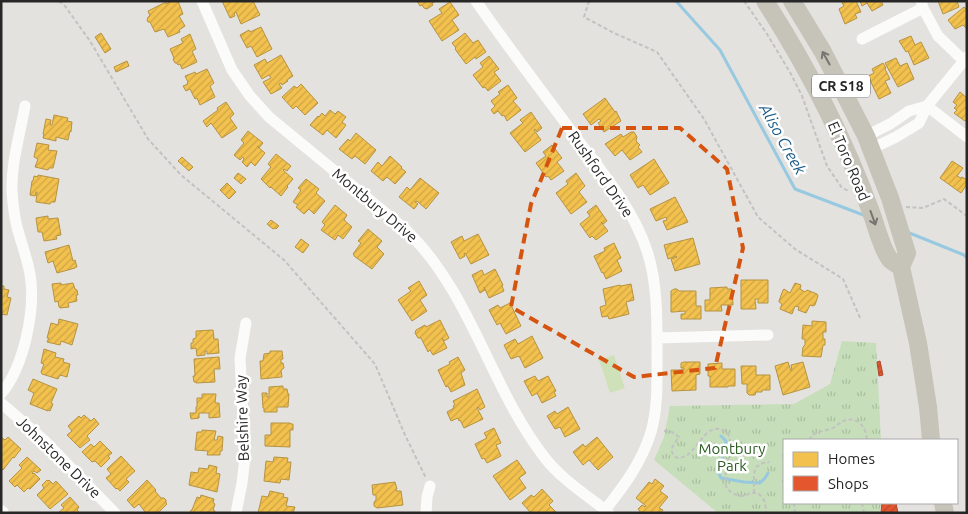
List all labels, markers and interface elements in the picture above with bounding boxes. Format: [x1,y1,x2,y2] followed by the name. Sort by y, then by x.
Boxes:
[821,51,831,66] one-way arrow
[812,74,870,98] road number: CR S18
[756,100,810,178] water label: Aliso Creek
[825,119,873,203] street label: El Toro Road
[565,128,637,220] street label: Rushford Drive
[329,164,421,246] street label: Montbury Drive
[869,210,878,226] one-way arrow
[232,375,252,461] street label: Belshire Way
[13,413,105,501] street label: Johnstone Drive
[783,439,958,504] legend
[699,440,765,474] park label: Montbury Park
[828,450,875,467] text: Homes
[828,475,869,492] text: Shops

